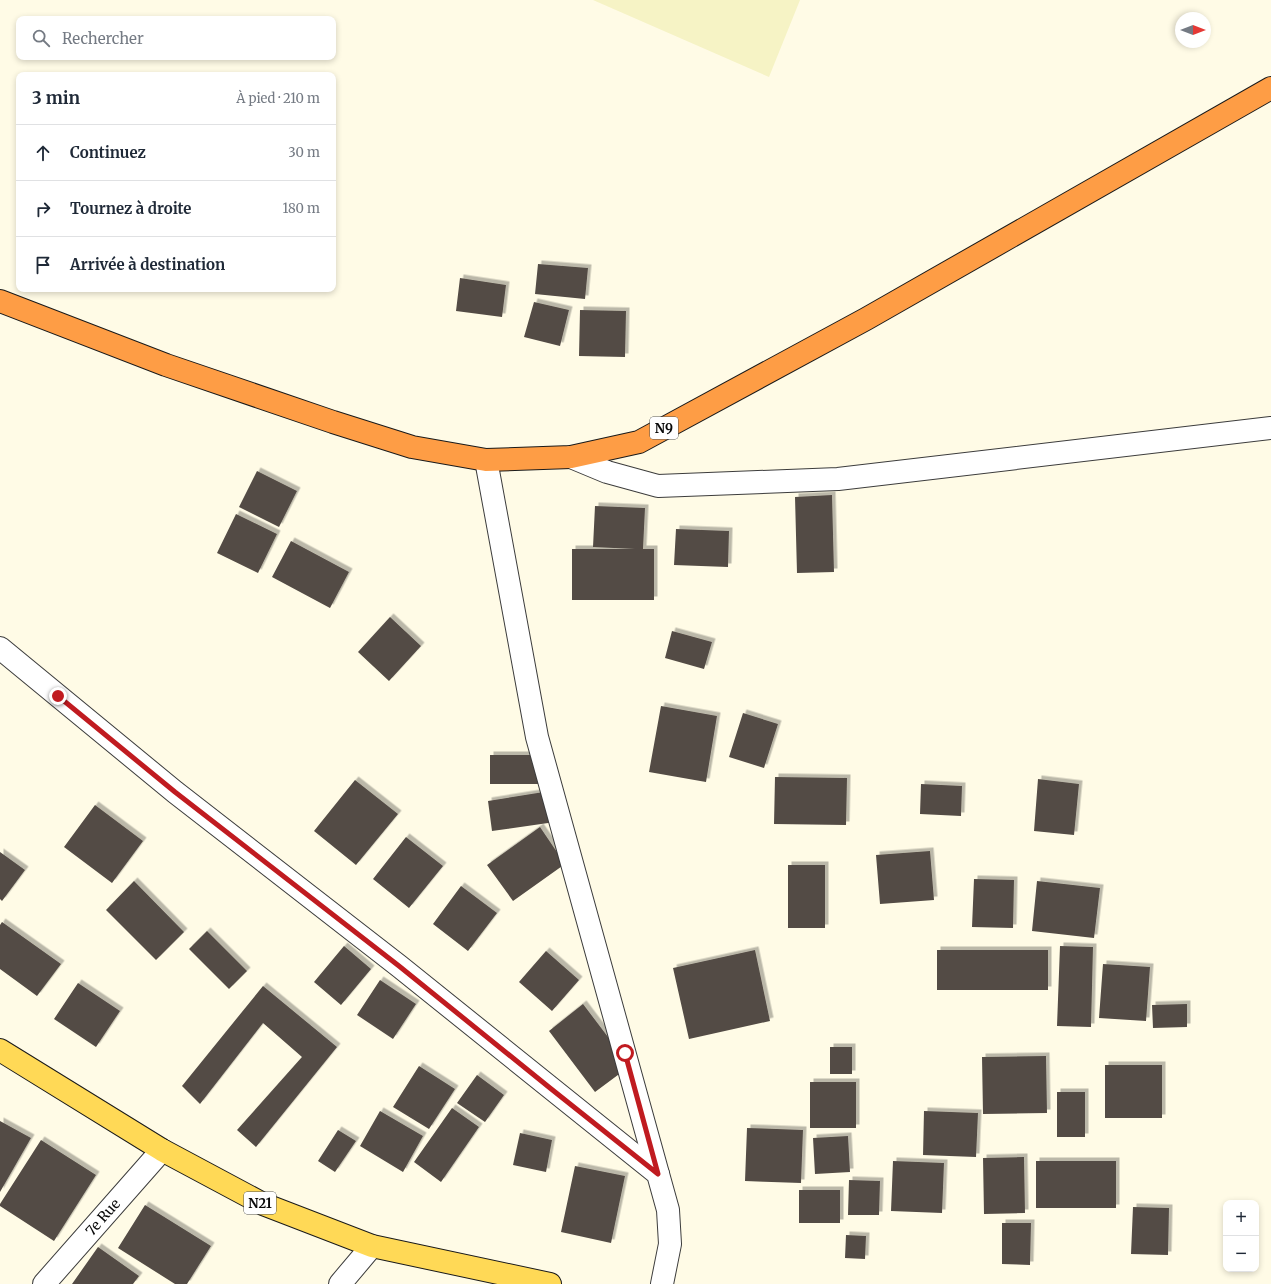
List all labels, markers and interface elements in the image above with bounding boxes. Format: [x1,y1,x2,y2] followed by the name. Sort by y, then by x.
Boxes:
[1175,12,1211,48] north arrow
[16,16,336,60] search box
[30,27,52,49] icon: search
[62,29,144,48] text: Rechercher
[32,87,80,109] text: 3 min
[236,90,320,107] text: À pied · 210 m
[32,142,54,164] icon: ahead
[70,143,146,162] text: Continuez
[288,144,320,161] text: 30 m
[32,198,54,220] icon: right
[70,199,191,218] text: Tournez à droite
[282,200,320,217] text: 180 m
[32,254,54,276] icon: arrive
[70,255,225,274] text: Arrivée à destination
[650,417,678,439] road number: N9
[49,687,67,705] route end
[616,1044,634,1062] route start
[244,1192,276,1214] road number: N21
[82,1195,124,1240] street label: 7e Rue
[1223,1200,1259,1272] map controls
[1223,1200,1259,1236] button: +
[1223,1236,1259,1272] button: −

